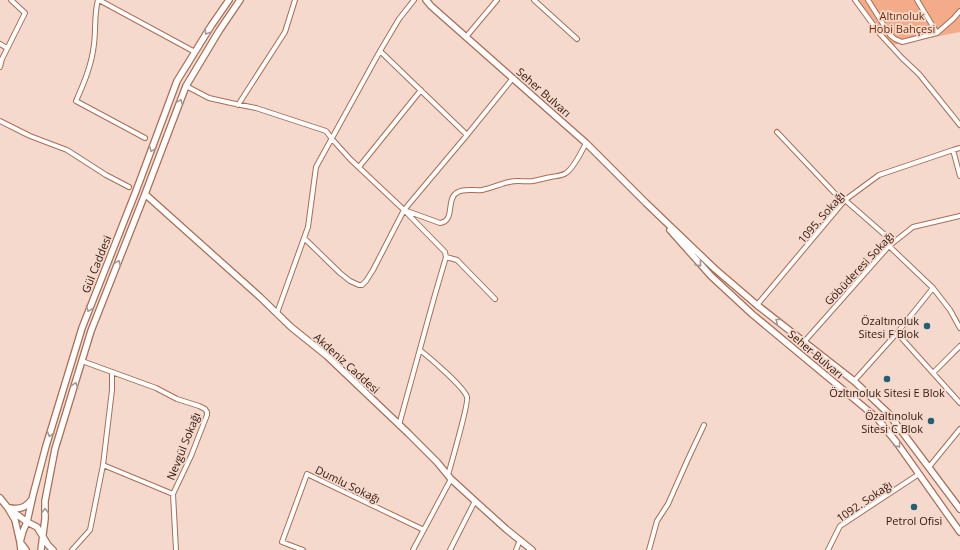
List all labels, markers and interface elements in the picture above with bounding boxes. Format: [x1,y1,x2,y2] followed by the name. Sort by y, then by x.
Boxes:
[869,8,935,36] park label: Altınoluk Hobi Bahçesi
[204,28,212,35] one-way arrow
[513,64,575,120] street label: Seher Bulvarı
[175,99,183,106] one-way arrow
[148,146,156,153] one-way arrow
[794,188,848,246] street label: 1095. Sokağı
[821,228,897,308] street label: Göbüderesi Sokağı
[78,233,114,295] street label: Gül Caddesi
[113,259,121,266] one-way arrow
[695,259,702,266] one-way arrow
[85,306,93,313] one-way arrow
[858,313,919,341] place label: Özaltınoluk Sitesi F Blok
[775,318,782,326] one-way arrow
[922,321,932,331] marker: Özaltınoluk Sitesi F Blok
[785,326,847,382] street label: Seher Bulvarı
[311,329,383,397] street label: Akdeniz Caddesi
[882,374,892,384] marker: Özltınoluk Sitesi E Blok
[70,382,79,389] one-way arrow
[829,385,945,400] place label: Özltınoluk Sitesi E Blok
[861,408,923,436] place label: Özaltınoluk Sitesi C Blok
[163,410,203,482] street label: Nevgül Sokağı
[926,416,936,426] marker: Özaltınoluk Sitesi C Blok
[46,430,55,437] one-way arrow
[893,441,901,448] one-way arrow
[313,462,383,506] street label: Dumlu Sokağı
[833,477,895,525] street label: 1092. Sokağı
[909,502,919,512] marker: Petrol Ofisi
[41,508,49,514] one-way arrow
[886,513,942,528] place label: Petrol Ofisi

